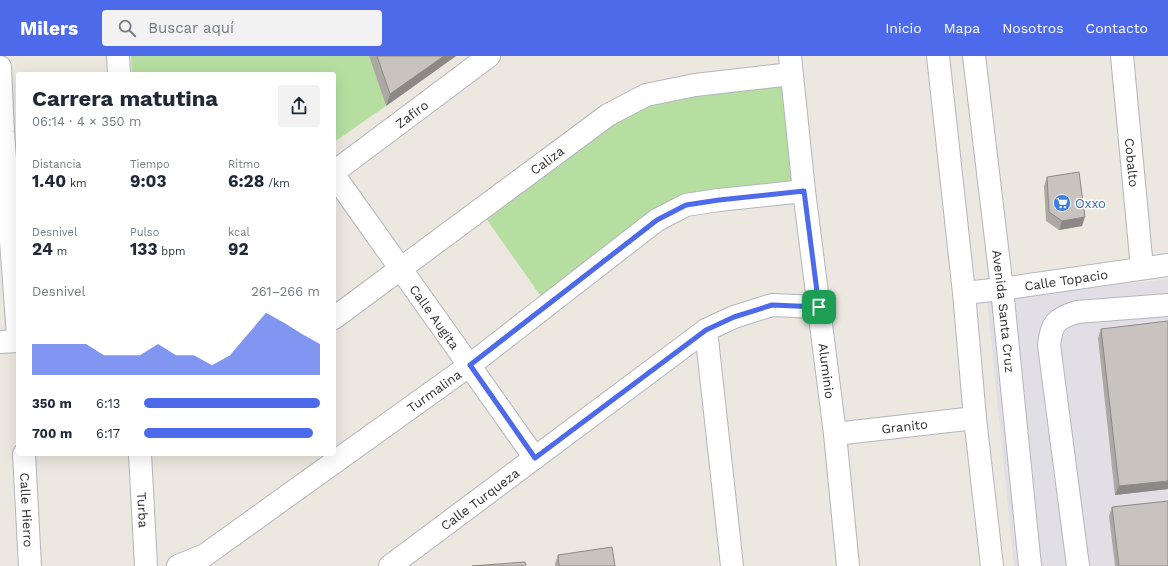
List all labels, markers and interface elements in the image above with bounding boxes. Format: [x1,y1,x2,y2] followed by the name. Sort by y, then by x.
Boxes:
[102,10,382,46] search box
[20,17,78,40] text: Milers
[116,17,138,39] icon: search
[148,19,234,37] text: Buscar aquí
[885,20,922,36] text: Inicio
[944,20,980,36] text: Mapa
[1002,20,1064,36] text: Nosotros
[1086,20,1148,36] text: Contacto
[278,85,320,127] button: share
[32,86,218,111] text: Carrera matutina
[392,97,431,131] street label: Zafiro
[32,114,141,129] text: 06:14 · 4 × 350 m
[1122,137,1142,188] street label: Cobalto
[527,143,567,178] street label: Caliza
[32,158,82,171] text: Distancia
[130,158,170,171] text: Tiempo
[228,158,260,171] text: Ritmo
[32,171,66,191] text: 1.40
[130,171,167,191] text: 9:03
[228,171,264,191] text: 6:28
[66,177,87,190] text: km
[264,177,290,190] text: /km
[1052,193,1072,213] supermarket icon: Oxxo
[1075,196,1106,211] place label: Oxxo
[32,226,77,239] text: Desnivel
[130,226,159,239] text: Pulso
[228,226,250,239] text: kcal
[32,239,53,259] text: 24
[130,239,158,259] text: 133
[228,239,249,259] text: 92
[53,245,67,258] text: m
[158,245,186,258] text: bpm
[990,249,1018,373] street label: Avenida Santa Cruz
[1023,266,1109,293] street label: Calle Topacio
[407,282,463,352] street label: Calle Augita
[32,284,85,299] text: Desnivel
[251,284,320,299] text: 261–266 m
[802,290,836,324] pin
[808,296,830,318] icon: arrive
[816,342,838,400] street label: Aluminio
[404,366,465,415] street label: Turmalina
[32,396,72,411] text: 350 m
[96,396,120,411] text: 6:13
[880,416,929,436] street label: Granito
[32,426,72,441] text: 700 m
[96,426,120,441] text: 6:17
[438,464,522,533] street label: Calle Turqueza
[18,472,37,548] street label: Calle Hierro
[135,492,151,529] street label: Turba

